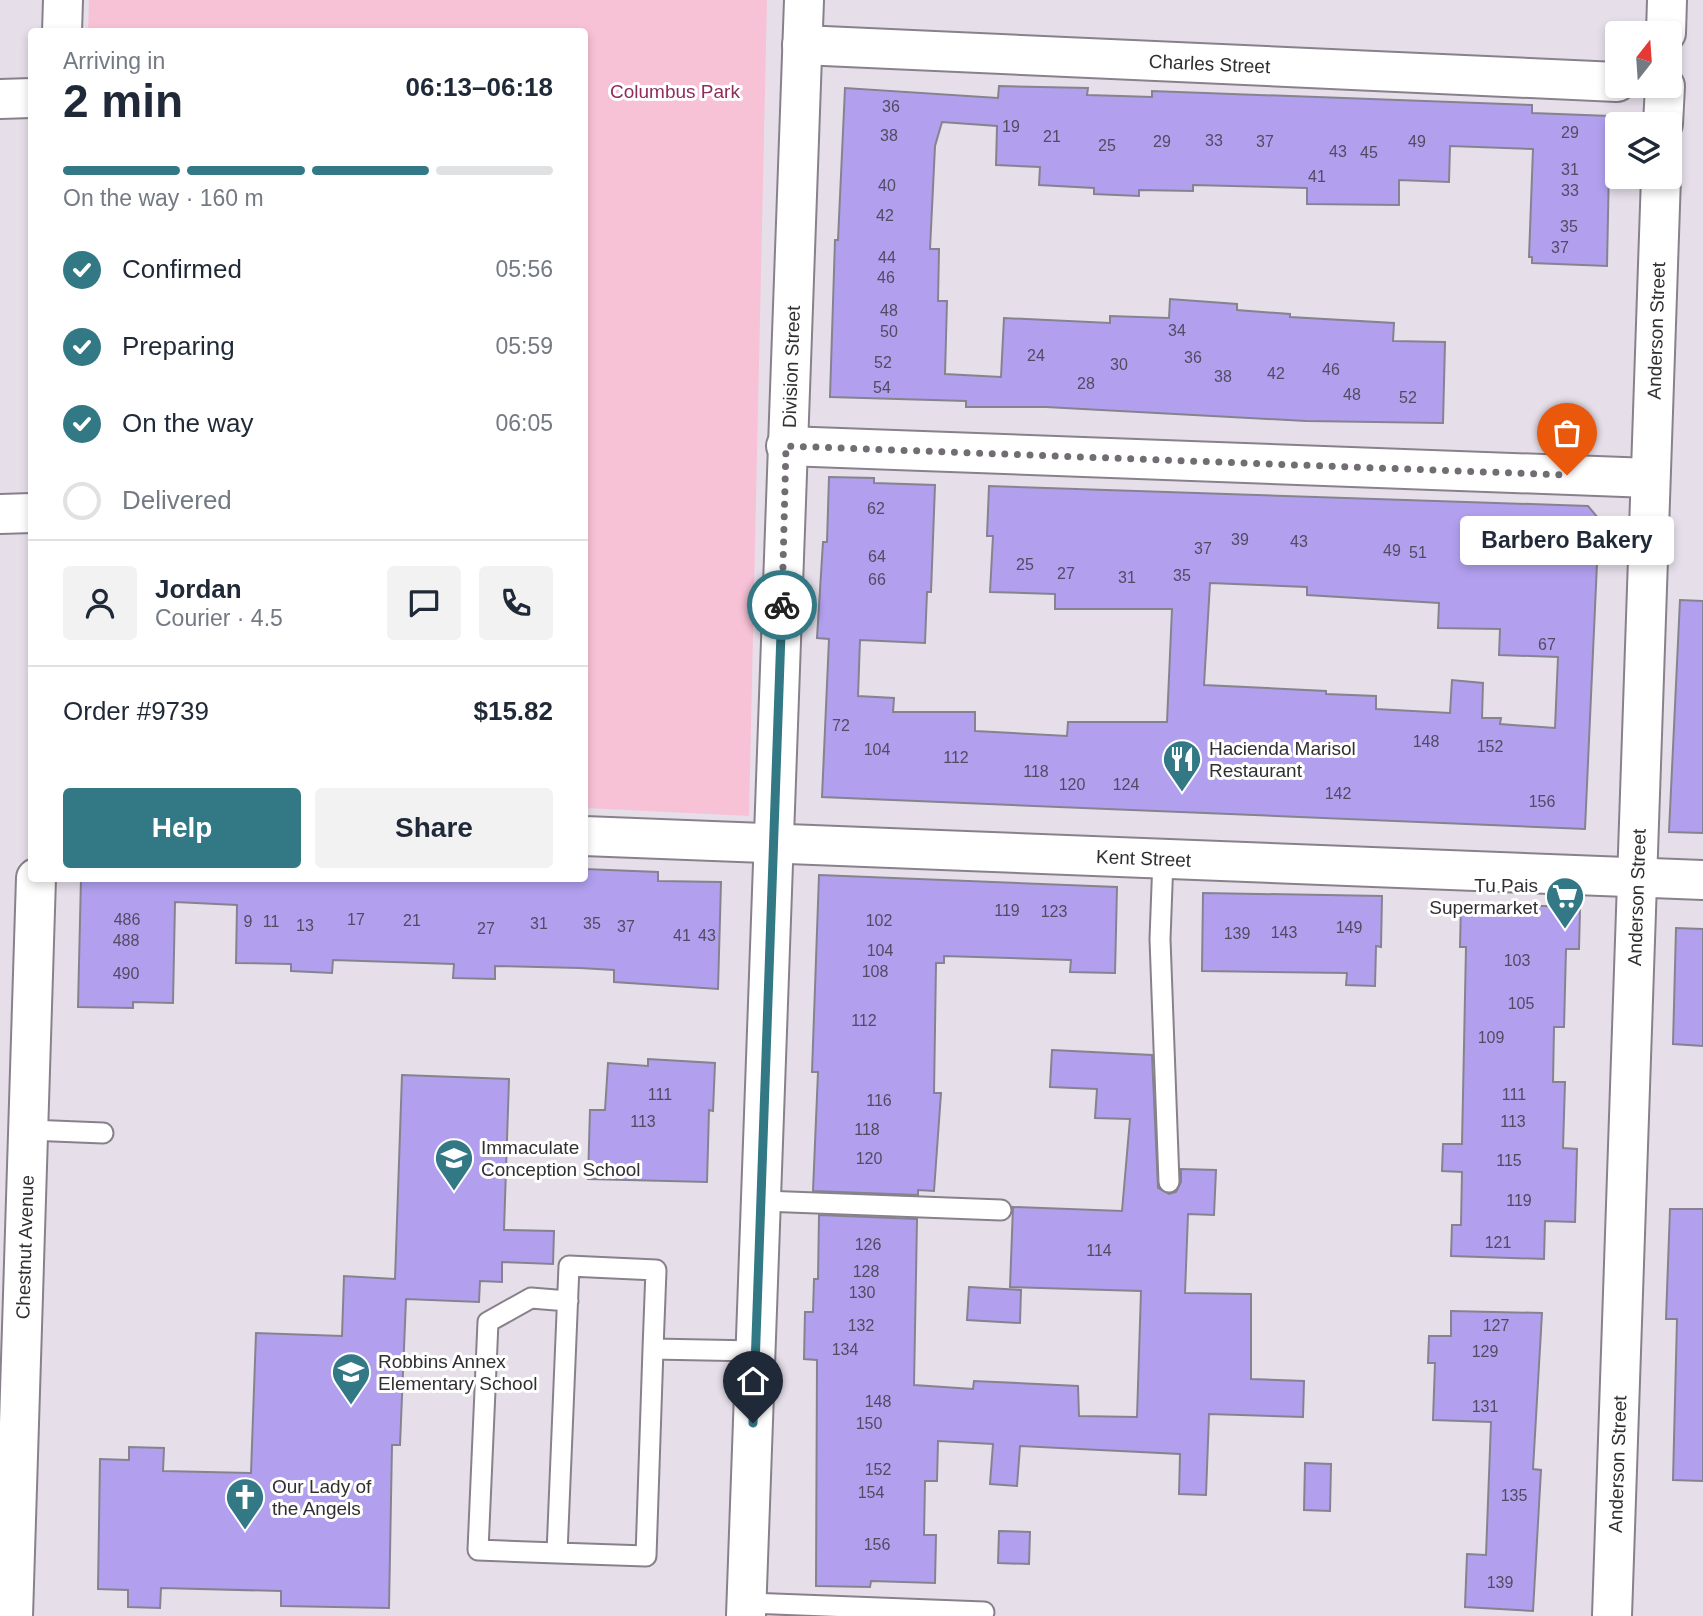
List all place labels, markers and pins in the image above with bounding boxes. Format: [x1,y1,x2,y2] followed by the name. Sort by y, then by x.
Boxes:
[1537,403,1597,475] pin
[1460,517,1674,566] callout: Barbero Bakery
[1161,738,1203,793] restaurant icon: Hacienda Marisol Restaurant
[1209,738,1356,781] place label: Hacienda Marisol Restaurant
[1429,875,1539,918] place label: Tu Pais Supermarket
[1544,875,1586,930] supermarket icon: Tu Pais Supermarket
[433,1137,475,1192] school or university icon: Immaculate Conception School
[481,1137,641,1180] place label: Immaculate Conception School
[330,1351,372,1406] school or university icon: Robbins Annex Elementary School
[378,1351,537,1394] place label: Robbins Annex Elementary School
[723,1351,783,1423] pin
[224,1476,266,1531] church icon: Our Lady of the Angels
[272,1476,372,1519] place label: Our Lady of the Angels

